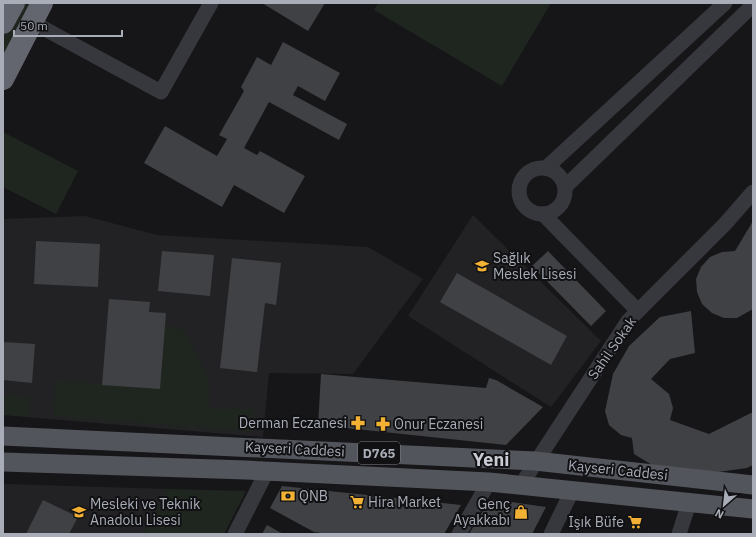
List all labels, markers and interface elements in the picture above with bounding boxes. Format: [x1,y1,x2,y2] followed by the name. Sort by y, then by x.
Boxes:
[14,12,122,38] scale bar
[20,18,48,33] text: 50 m
[493,249,576,283] place label: Sağlık Meslek Lisesi
[474,258,490,274] school or university icon: Sağlık Meslek Lisesi
[584,313,640,383] street label: Sahil Sokak
[239,414,347,432] place label: Derman Eczanesi
[350,415,366,431] pharmacy icon: Derman Eczanesi
[394,415,483,433] place label: Onur Eczanesi
[375,416,391,432] pharmacy icon: Onur Eczanesi
[245,437,345,461] street label: Kayseri Caddesi
[358,442,400,464] road number: D765
[473,448,509,471] district label: Yeni
[567,456,669,484] street label: Kayseri Caddesi
[704,485,744,525] north arrow
[299,487,328,505] place label: QNB
[280,488,296,504] bank icon: QNB
[368,493,441,511] place label: Hira Market
[349,494,365,510] supermarket icon: Hira Market
[90,495,201,529] place label: Mesleki ve Teknik Anadolu Lisesi
[453,495,510,529] place label: Genç Ayakkabı
[71,504,87,520] school or university icon: Mesleki ve Teknik Anadolu Lisesi
[513,504,529,520] shop icon: Genç Ayakkabı
[712,506,726,522] text: N
[568,513,624,531] place label: Işık Büfe
[627,514,643,530] supermarket icon: Işık Büfe

